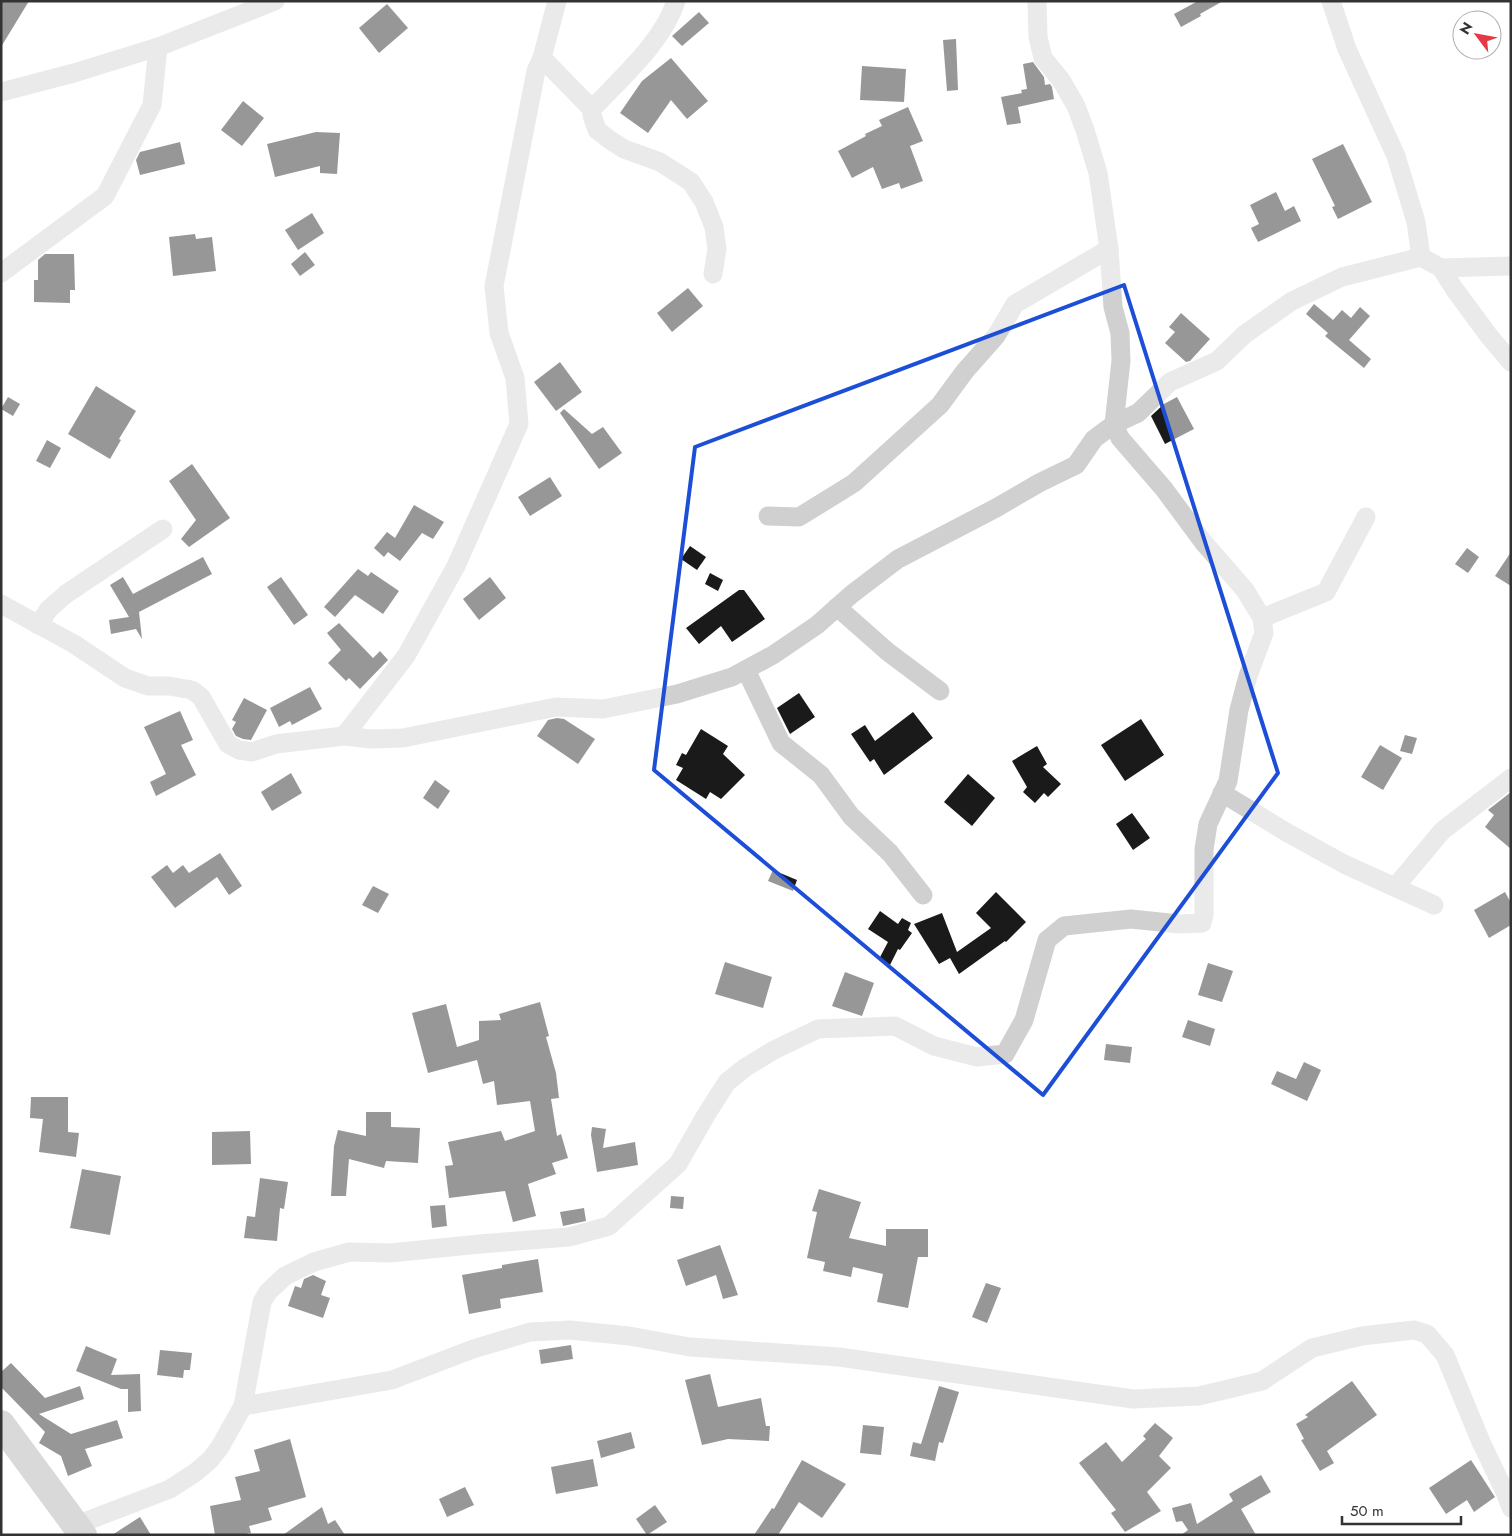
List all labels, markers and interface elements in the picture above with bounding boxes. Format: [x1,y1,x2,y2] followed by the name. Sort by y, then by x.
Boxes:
[1452,10,1502,60] north arrow
[1455,18,1477,38] text: N
[1342,1494,1461,1526] scale bar
[1350,1500,1384,1522] text: 50 m

